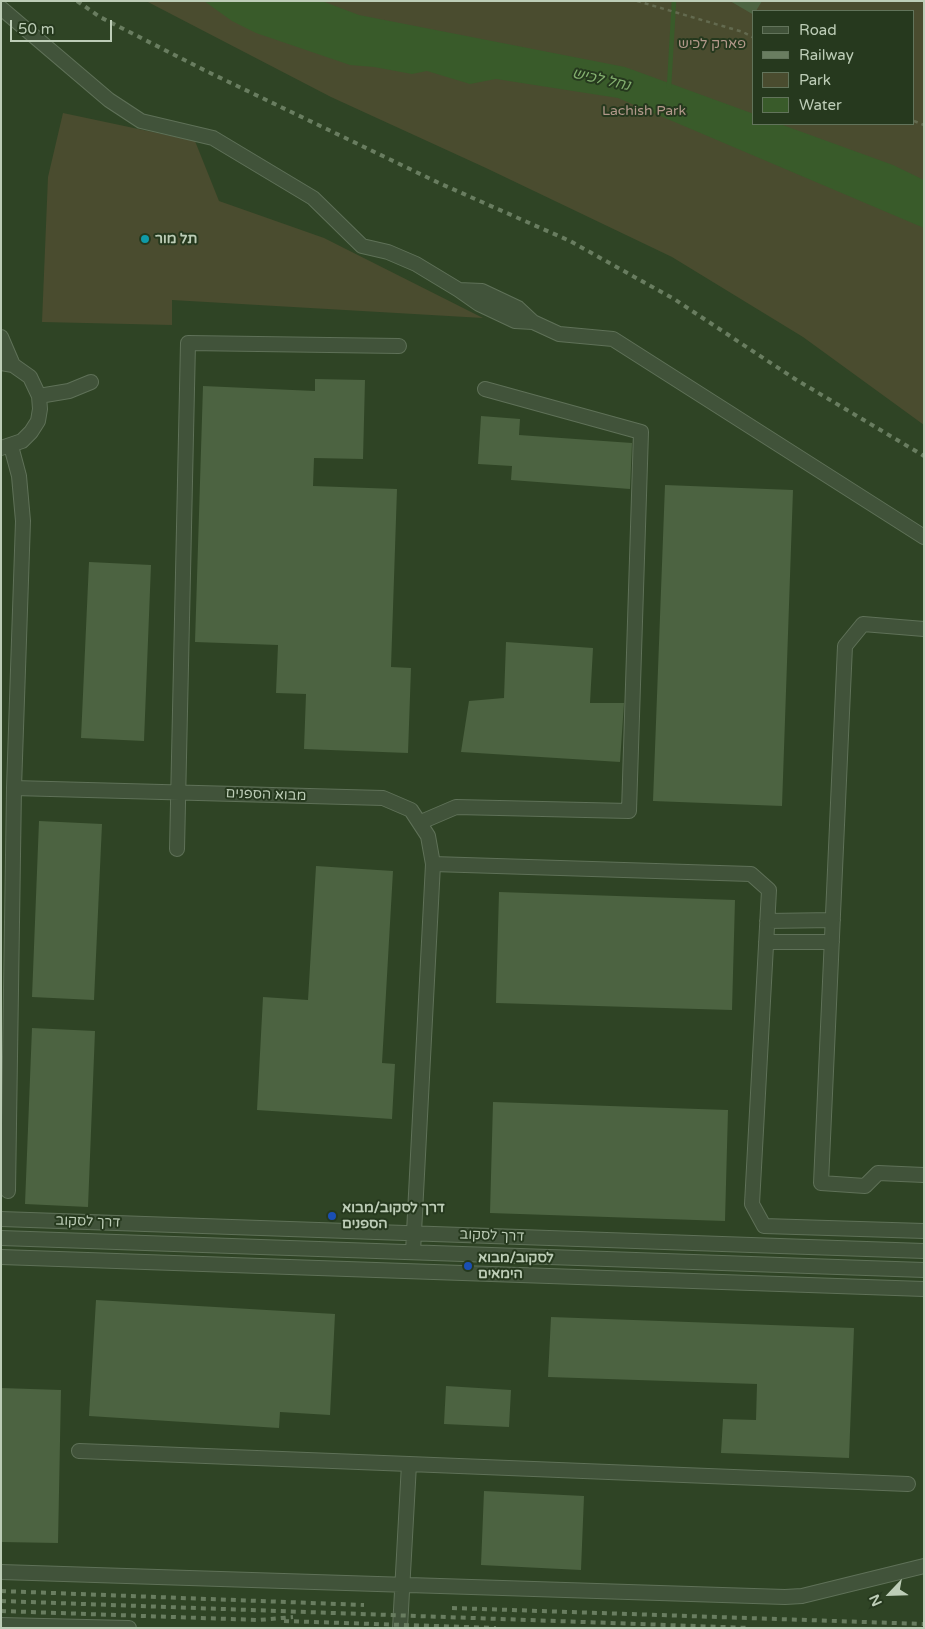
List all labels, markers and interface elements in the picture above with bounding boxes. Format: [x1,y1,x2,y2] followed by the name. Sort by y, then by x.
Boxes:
[12,10,115,42] scale bar
[752,10,915,125] legend
[18,20,55,38] text: 50 m
[799,21,837,39] text: Road
[678,36,746,52] park label: פארק לכיש
[799,46,854,64] text: Railway
[570,65,632,95] water label: נחל לכיש
[799,71,831,89] text: Park
[799,96,842,114] text: Water
[602,103,686,119] park label: Lachish Park
[155,231,197,247] place label: תל מור
[139,233,151,245] marker: תל מור
[225,785,307,805] street label: מבוא הספנים
[342,1200,445,1232] place label: דרך לסקוב/מבוא הספנים
[326,1210,338,1222] marker: דרך לסקוב/מבוא הספנים
[55,1212,121,1232] street label: דרך לסקוב
[459,1226,525,1246] street label: דרך לסקוב
[478,1250,554,1282] place label: לסקוב/מבוא הימאים
[462,1260,474,1272] marker: לסקוב/מבוא הימאים
[865,1569,915,1619] north arrow
[866,1592,886,1609] text: N

